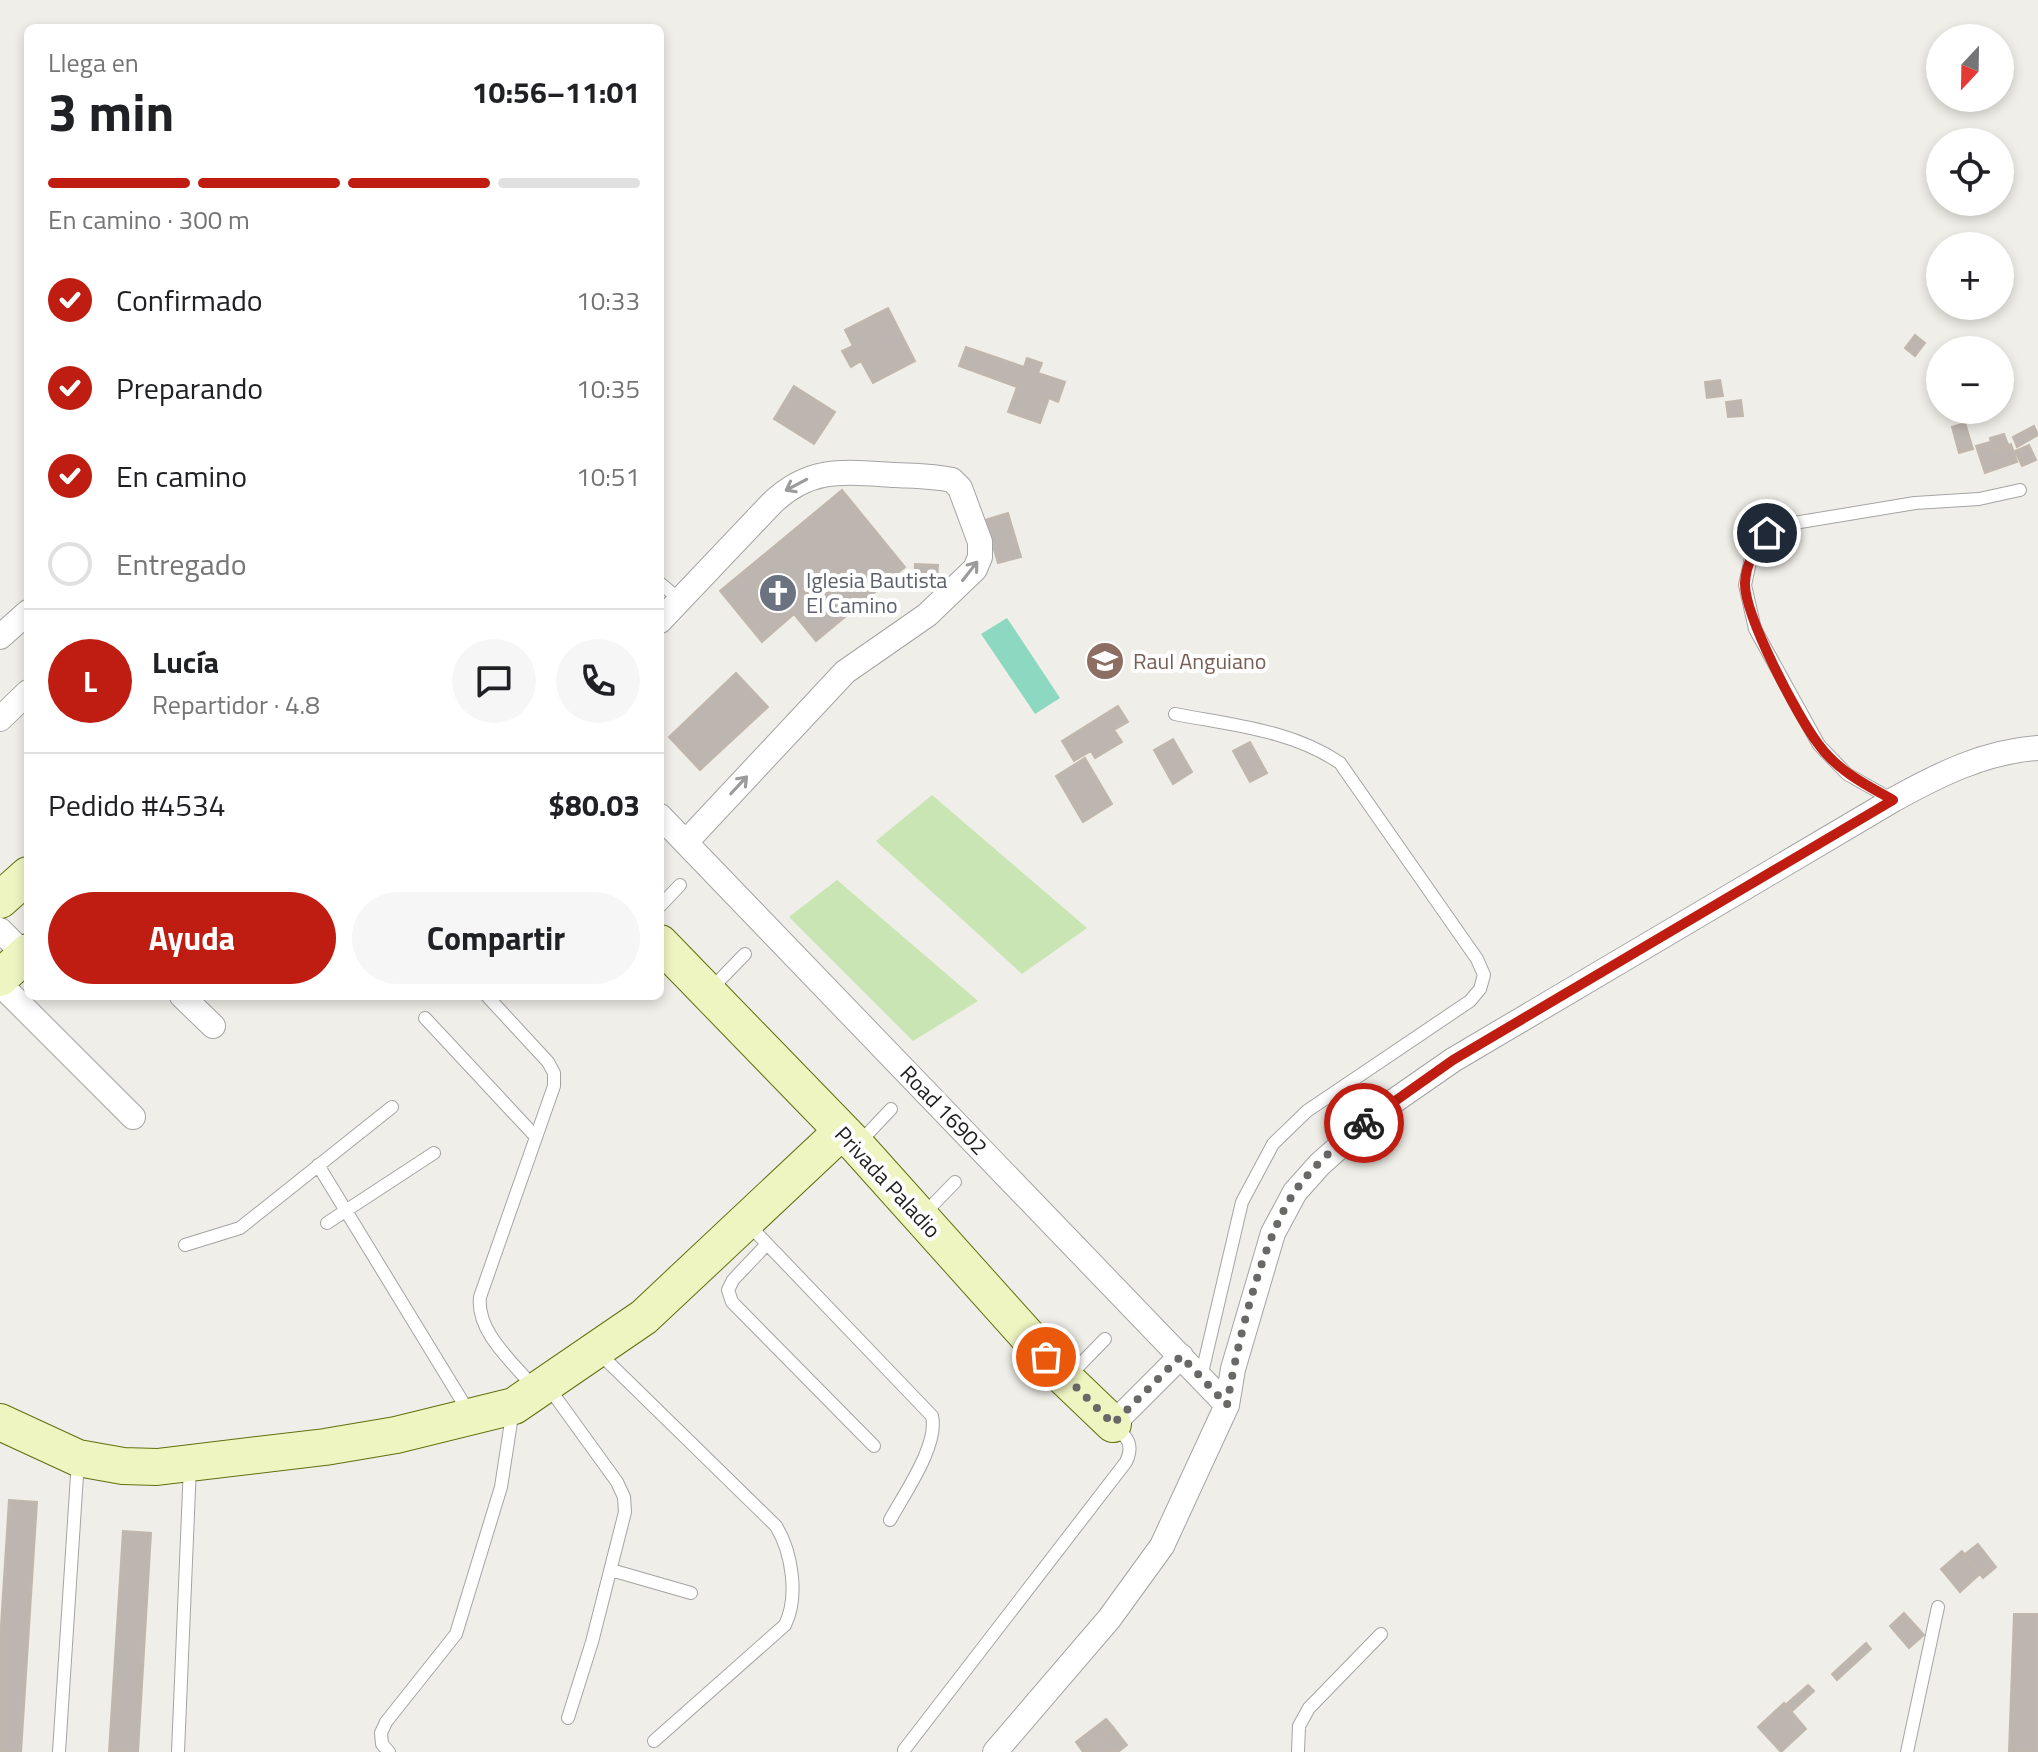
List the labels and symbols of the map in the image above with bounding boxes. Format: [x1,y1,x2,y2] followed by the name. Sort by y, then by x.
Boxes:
[1926,24,2014,112] north arrow
[785,477,809,493] one-way arrow
[1733,499,1801,567] pin
[961,561,978,582] one-way arrow
[806,563,947,622] place label: Iglesia Bautista El Camino
[757,572,799,614] church icon: Iglesia Bautista El Camino
[1084,640,1126,682] school or university icon: Raul Anguiano
[1133,644,1266,678] place label: Raul Anguiano
[730,775,748,795] one-way arrow
[892,1057,996,1163] street label: Road 16902
[1324,1083,1404,1163] courier
[827,1118,949,1246] street label: Privada Paladio
[1012,1323,1080,1391] pin

